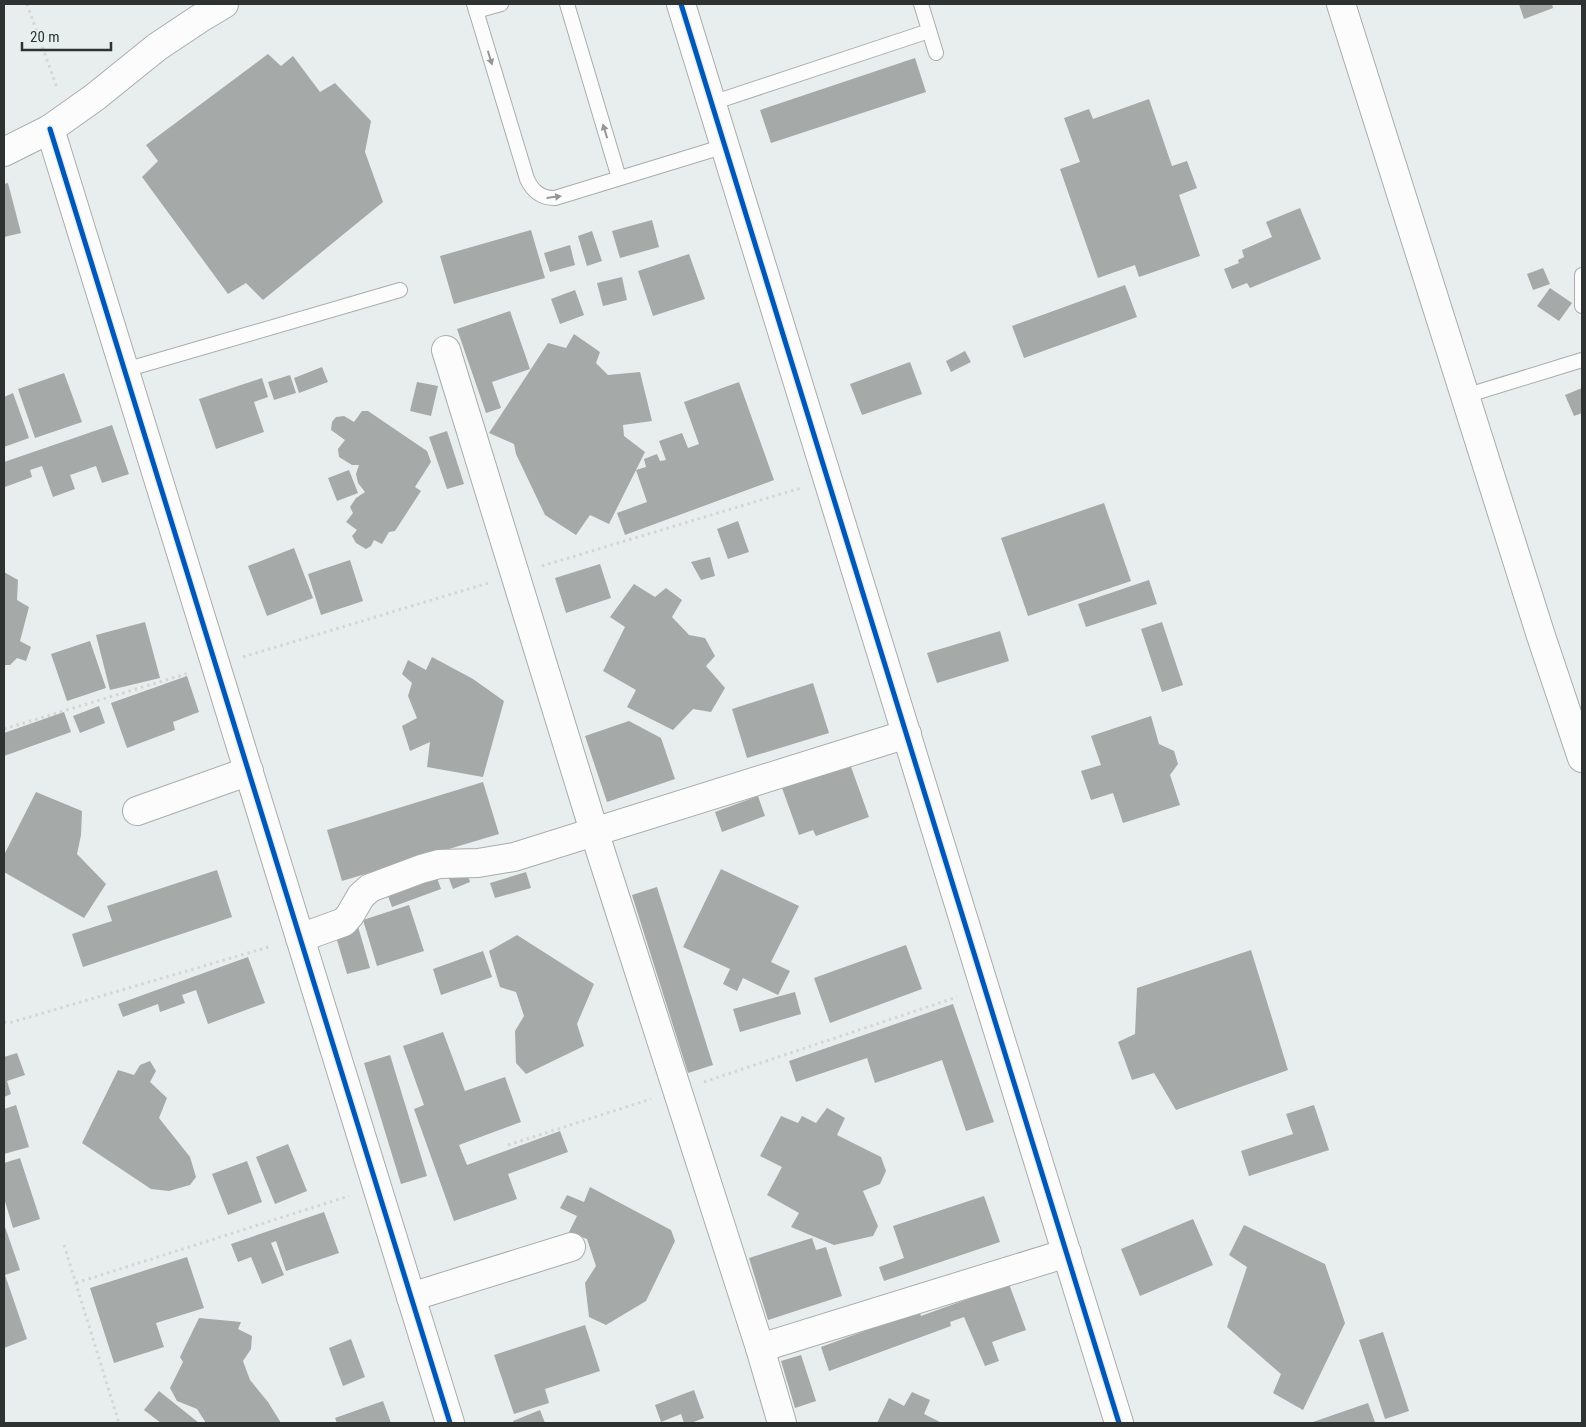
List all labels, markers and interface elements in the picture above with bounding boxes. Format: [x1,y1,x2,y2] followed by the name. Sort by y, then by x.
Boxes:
[22,20,111,52] scale bar
[30,28,60,46] text: 20 m
[487,51,495,66] one-way arrow
[601,124,609,139] one-way arrow
[546,193,562,201] one-way arrow

